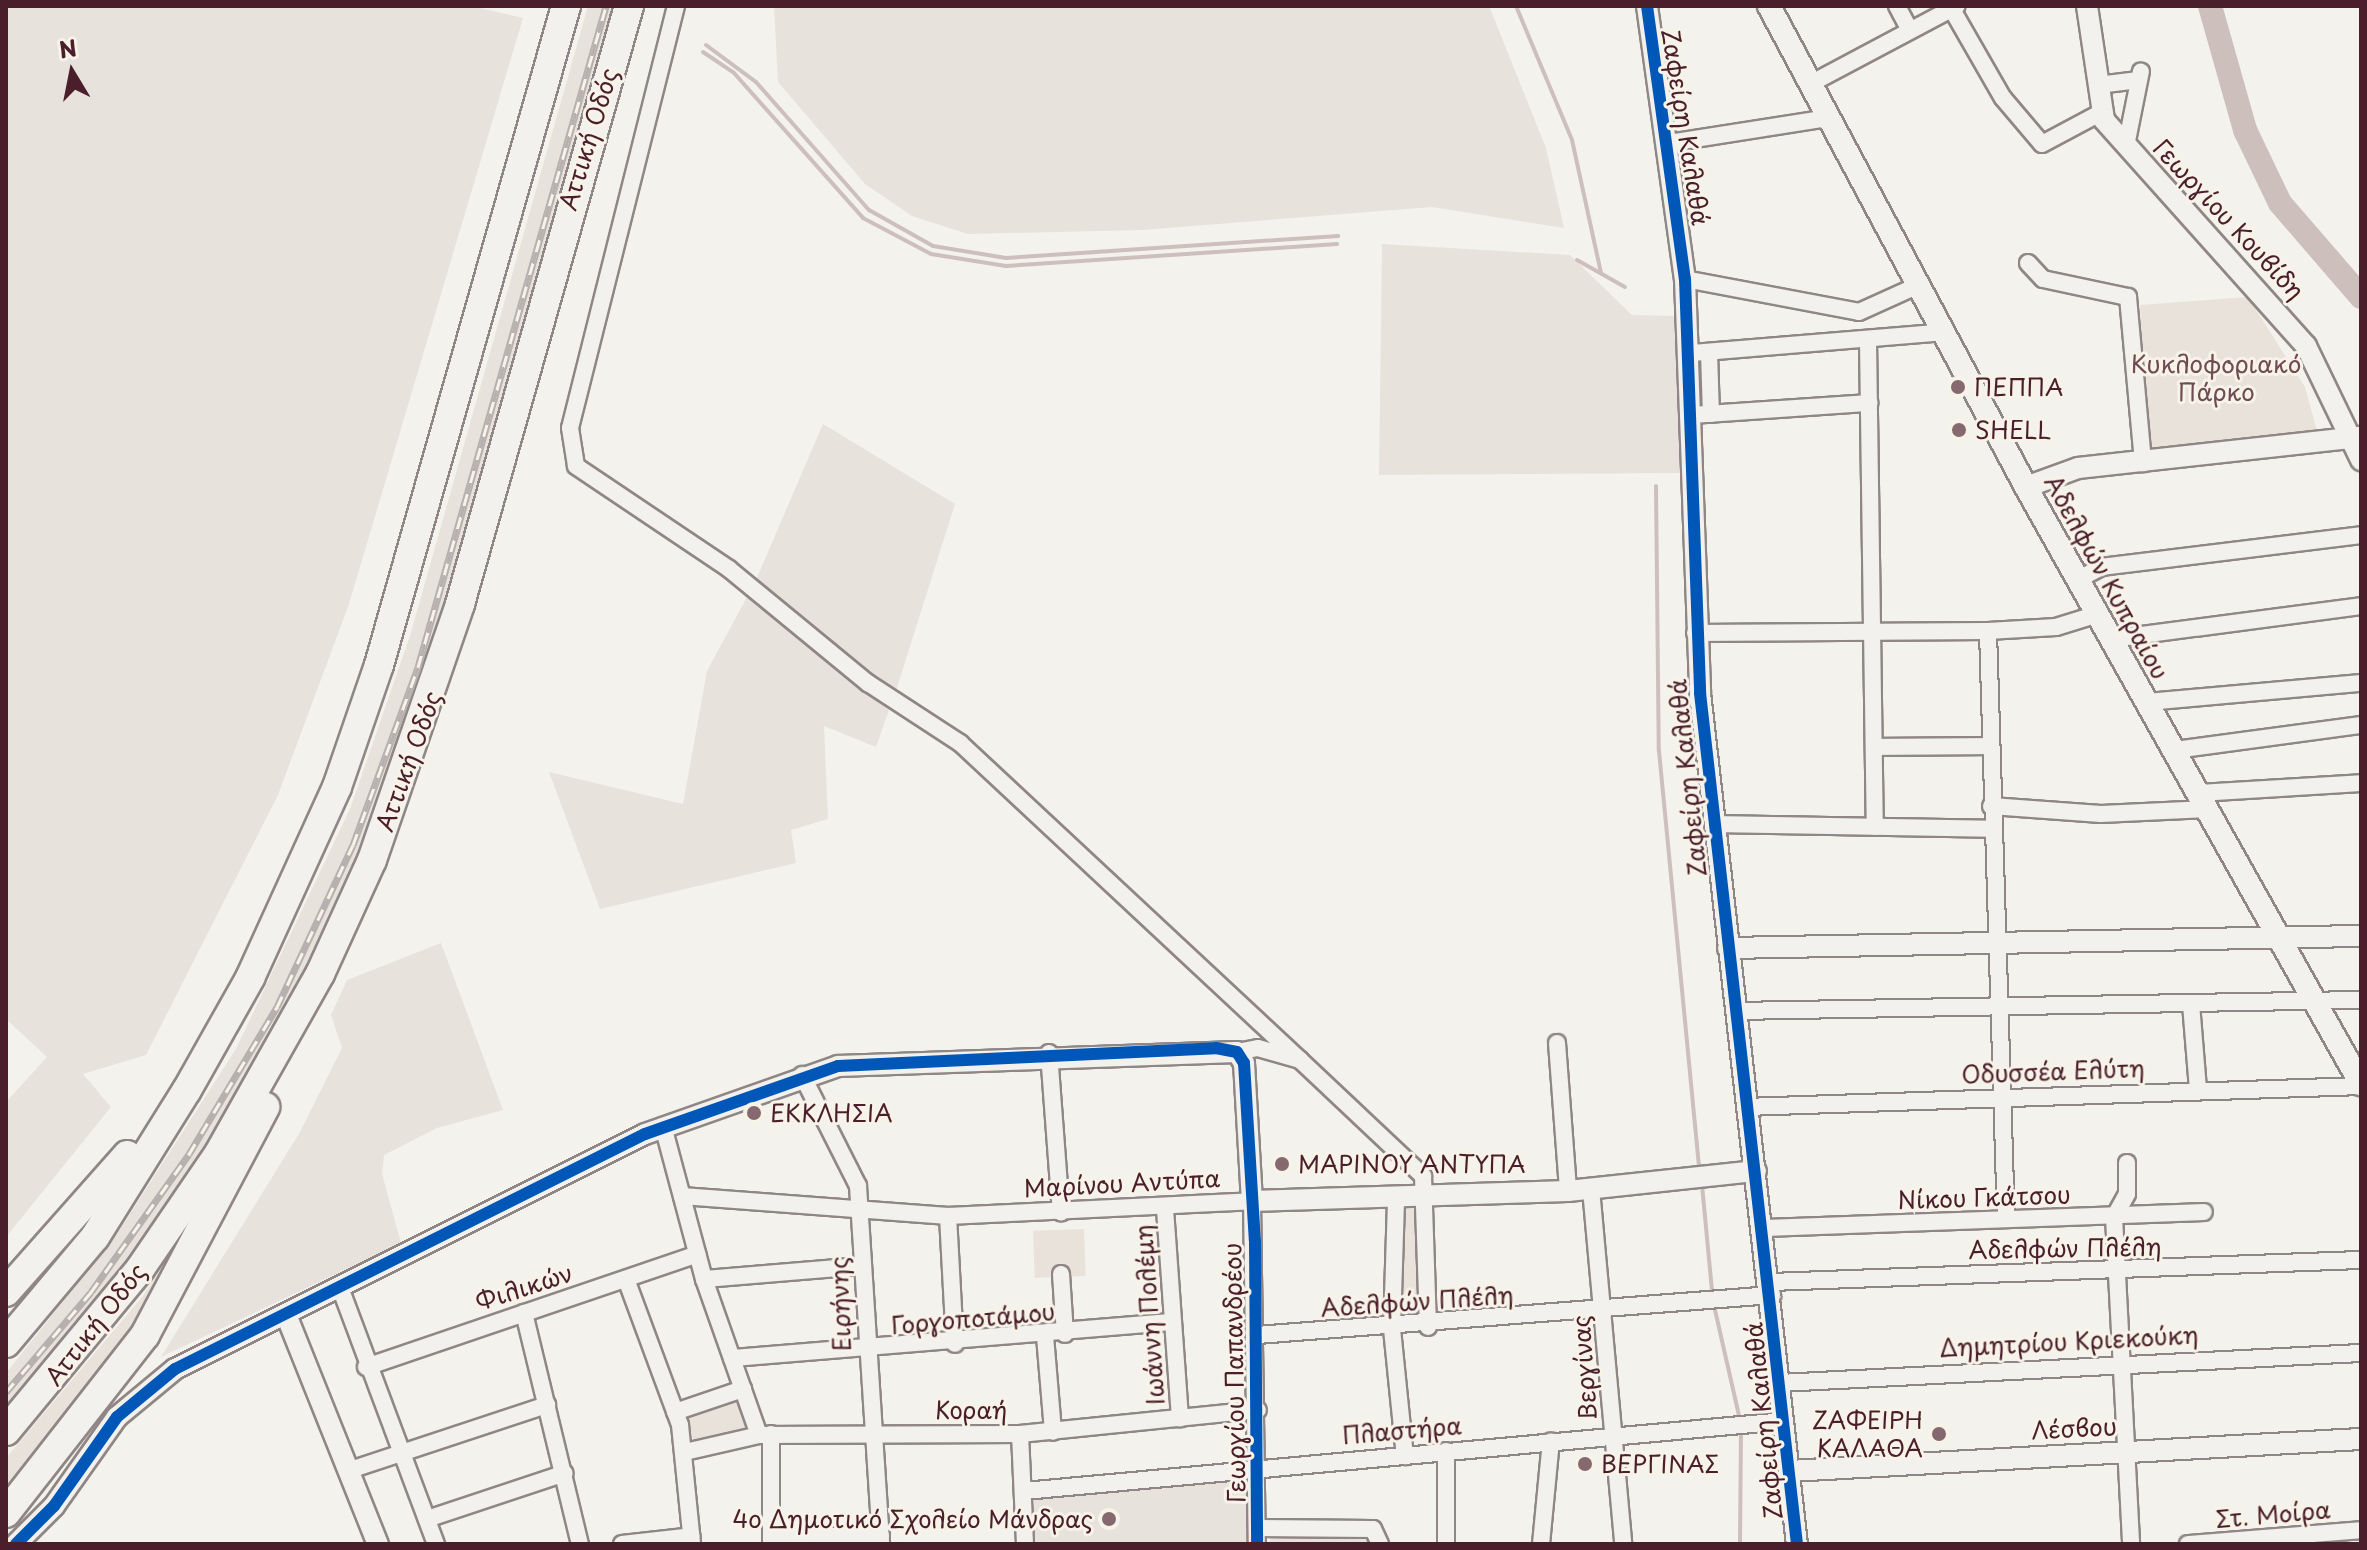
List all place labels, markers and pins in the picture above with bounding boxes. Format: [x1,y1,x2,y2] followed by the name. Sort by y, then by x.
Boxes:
[1974,373,2063,401] place label: ΠΕΠΠΑ
[1949,378,1967,396] marker: ΠΕΠΠΑ
[1975,416,2051,444] place label: SHELL
[1950,421,1968,439] marker: SHELL
[770,1099,893,1127] place label: ΕΚΚΛΗΣΙΑ
[745,1104,763,1122] marker: ΕΚΚΛΗΣΙΑ
[1298,1150,1525,1178] place label: ΜΑΡΙΝΟΥ ΑΝΤΥΠΑ
[1273,1155,1291,1173] marker: ΜΑΡΙΝΟΥ ΑΝΤΥΠΑ
[1812,1406,1923,1462] place label: ΖΑΦΕΙΡΗ ΚΑΛΑΘΑ
[1930,1425,1948,1443] marker: ΖΑΦΕΙΡΗ ΚΑΛΑΘΑ
[1601,1450,1719,1478] place label: ΒΕΡΓΙΝΑΣ
[1576,1455,1594,1473] marker: ΒΕΡΓΙΝΑΣ
[732,1505,1093,1533] place label: 4ο Δημοτικό Σχολείο Μάνδρας
[1100,1510,1118,1528] marker: 4ο Δημοτικό Σχολείο Μάνδρας

